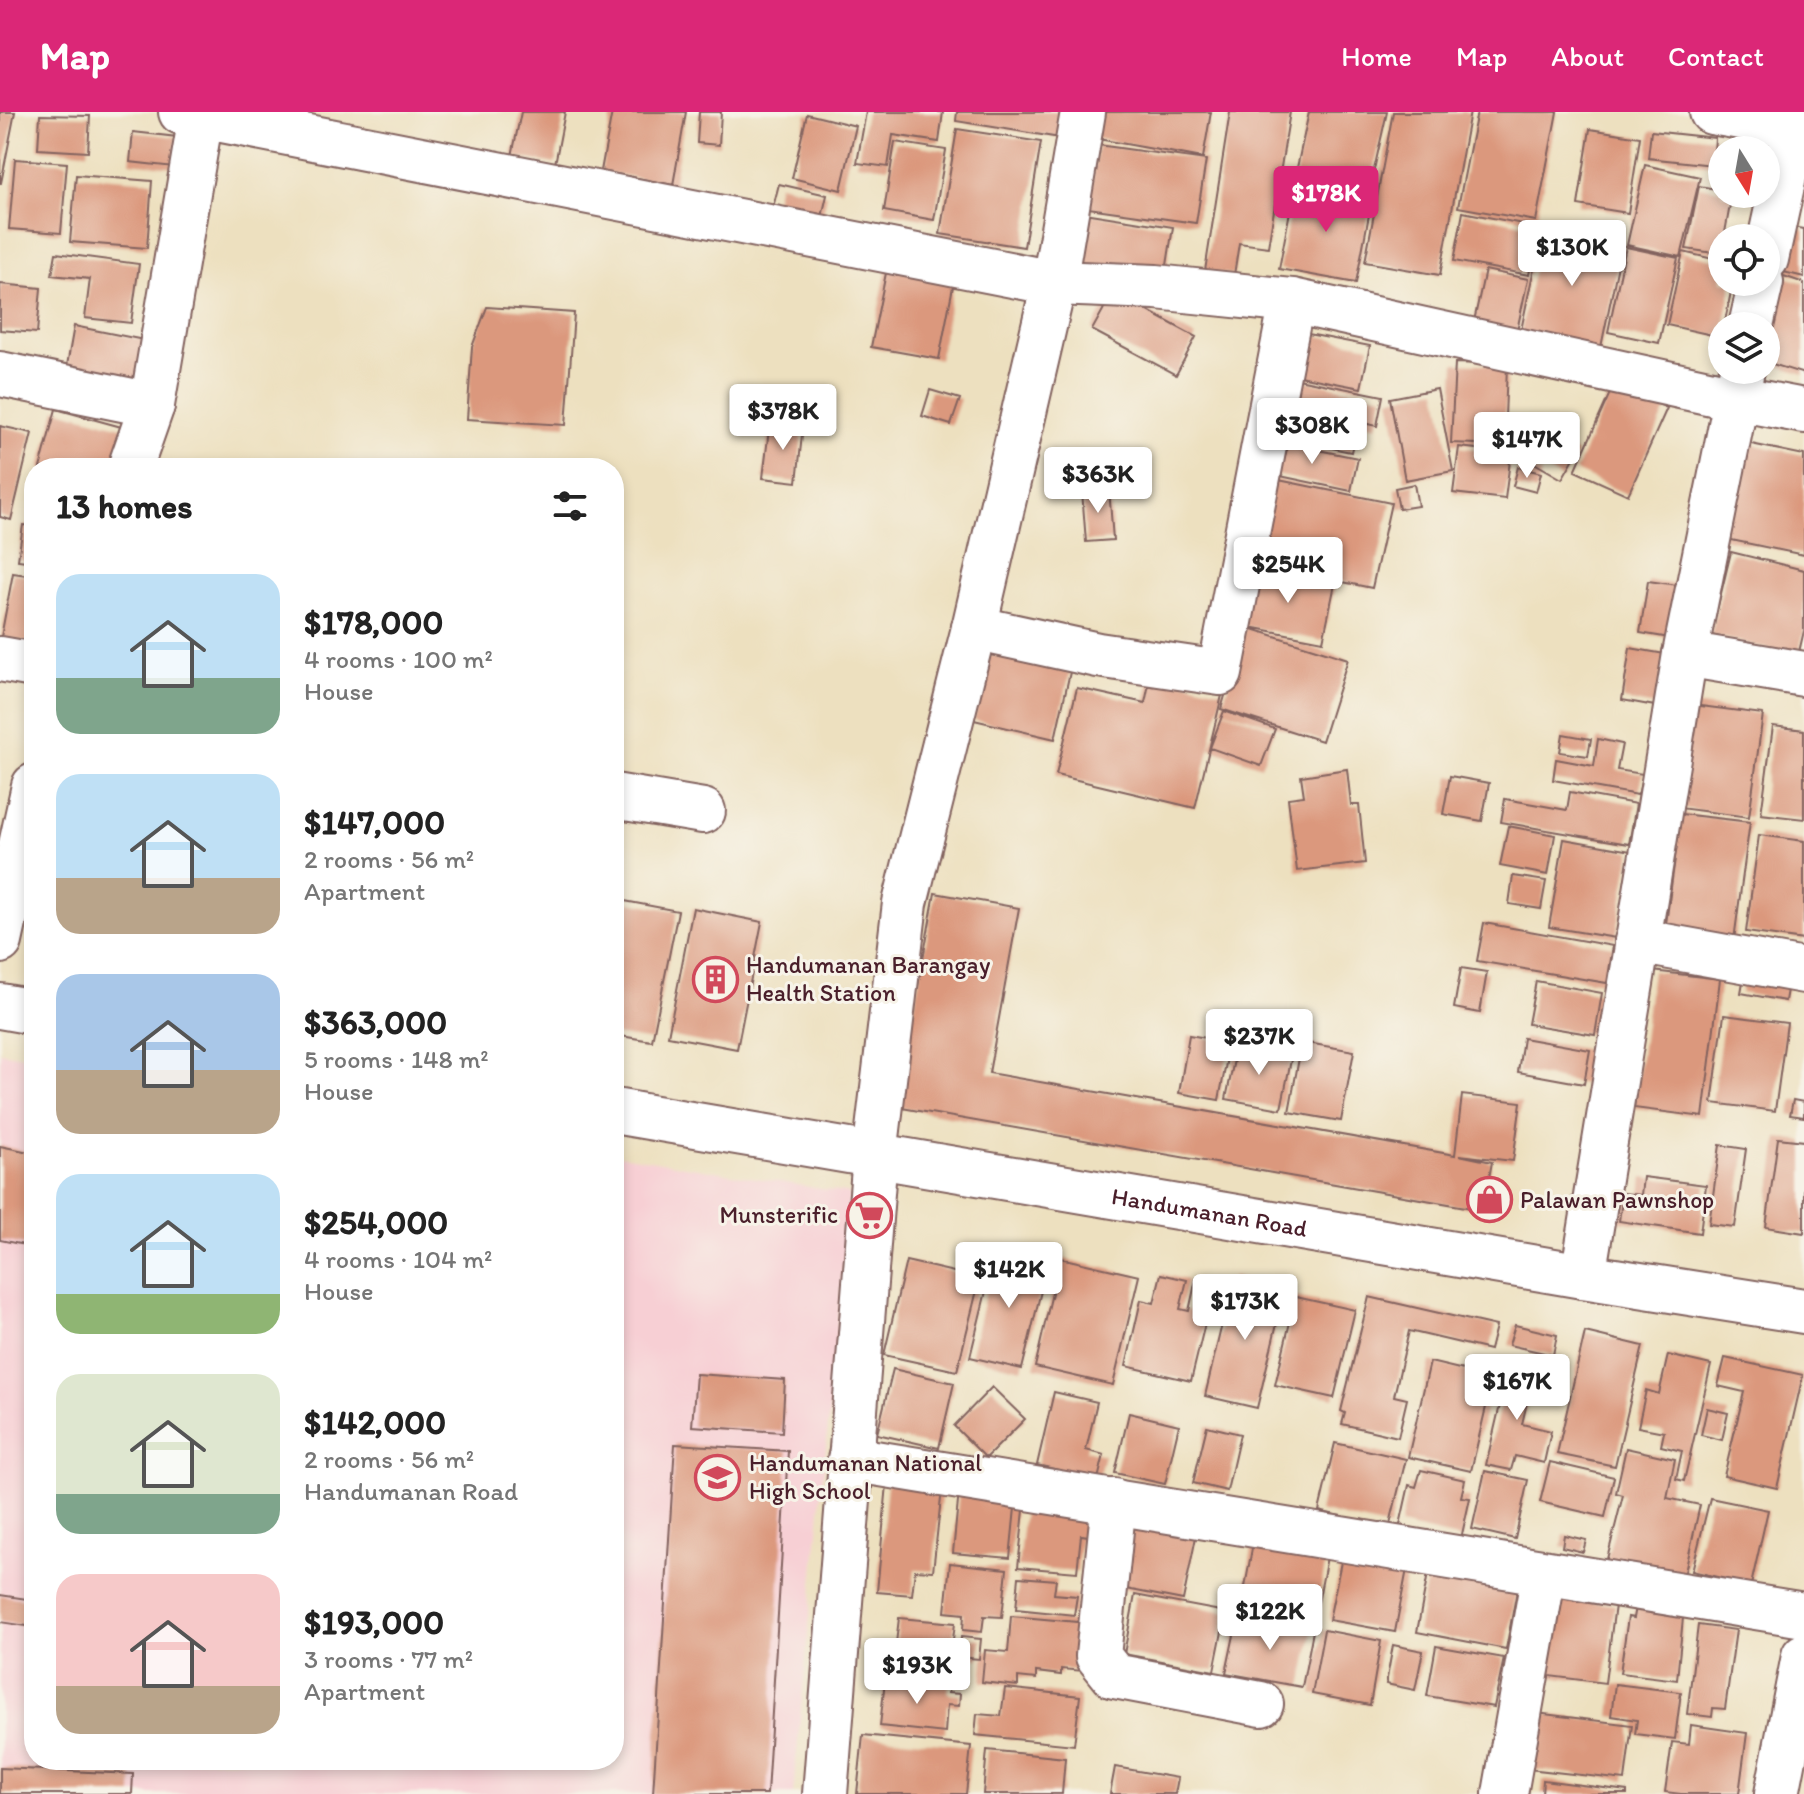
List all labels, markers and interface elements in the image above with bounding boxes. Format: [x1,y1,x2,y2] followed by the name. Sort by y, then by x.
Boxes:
[40,33,110,79] text: Map
[1341,39,1412,73] text: Home
[1456,39,1507,73] text: Map
[1551,39,1624,73] text: About
[1668,39,1764,73] text: Contact
[1708,136,1780,208] north arrow
[1708,136,1780,384] map controls
[1270,166,1382,234] pin: $178K
[1291,176,1361,208] text: $178K
[1516,220,1628,288] pin: $130K
[1708,224,1780,296] button: locate
[1536,230,1608,262] text: $130K
[1708,312,1780,384] button: layers
[727,384,839,452] pin: $378K
[747,394,819,426] text: $378K
[1256,398,1368,466] pin: $308K
[1275,408,1349,440] text: $308K
[1471,412,1583,480] pin: $147K
[1492,422,1562,454] text: $147K
[1042,447,1154,515] pin: $363K
[1062,457,1134,489] text: $363K
[548,484,592,528] icon: filters
[56,486,192,527] text: 13 homes
[1232,537,1344,605] pin: $254K
[1252,547,1324,579] text: $254K
[304,602,443,643] text: $178,000
[120,606,216,702] icon: home
[304,643,493,675] text: 4 rooms · 100 m²
[304,675,374,707] text: House
[304,802,445,843] text: $147,000
[120,806,216,902] icon: home
[304,843,474,875] text: 2 rooms · 56 m²
[304,875,425,907] text: Apartment
[746,950,991,1007] place label: Handumanan Barangay Health Station
[691,955,739,1003] building icon: Handumanan Barangay Health Station
[304,1002,447,1043] text: $363,000
[120,1006,216,1102] icon: home
[1203,1009,1315,1077] pin: $237K
[1224,1019,1294,1051] text: $237K
[304,1043,489,1075] text: 5 rooms · 148 m²
[304,1075,374,1107] text: House
[1465,1176,1513,1224] shop icon: Palawan Pawnshop
[1110,1181,1309,1243] street label: Handumanan Road
[1520,1185,1714,1214] place label: Palawan Pawnshop
[845,1191,893,1239] supermarket icon: Munsterific
[719,1200,838,1229] place label: Munsterific
[304,1202,448,1243] text: $254,000
[120,1206,216,1302] icon: home
[953,1242,1065,1310] pin: $142K
[304,1243,492,1275] text: 4 rooms · 104 m²
[973,1252,1045,1284] text: $142K
[1189,1274,1301,1342] pin: $173K
[304,1275,374,1307] text: House
[1211,1284,1279,1316] text: $173K
[1461,1354,1573,1422] pin: $167K
[1483,1364,1551,1396] text: $167K
[304,1402,446,1443] text: $142,000
[120,1406,216,1502] icon: home
[304,1443,474,1475] text: 2 rooms · 56 m²
[749,1448,982,1505] place label: Handumanan National High School
[694,1453,742,1501] school or university icon: Handumanan National High School
[304,1475,518,1507] text: Handumanan Road
[1214,1584,1326,1652] pin: $122K
[1235,1594,1305,1626] text: $122K
[304,1602,444,1643] text: $193,000
[120,1606,216,1702] icon: home
[861,1638,973,1706] pin: $193K
[304,1643,473,1675] text: 3 rooms · 77 m²
[882,1648,952,1680] text: $193K
[304,1675,425,1707] text: Apartment

